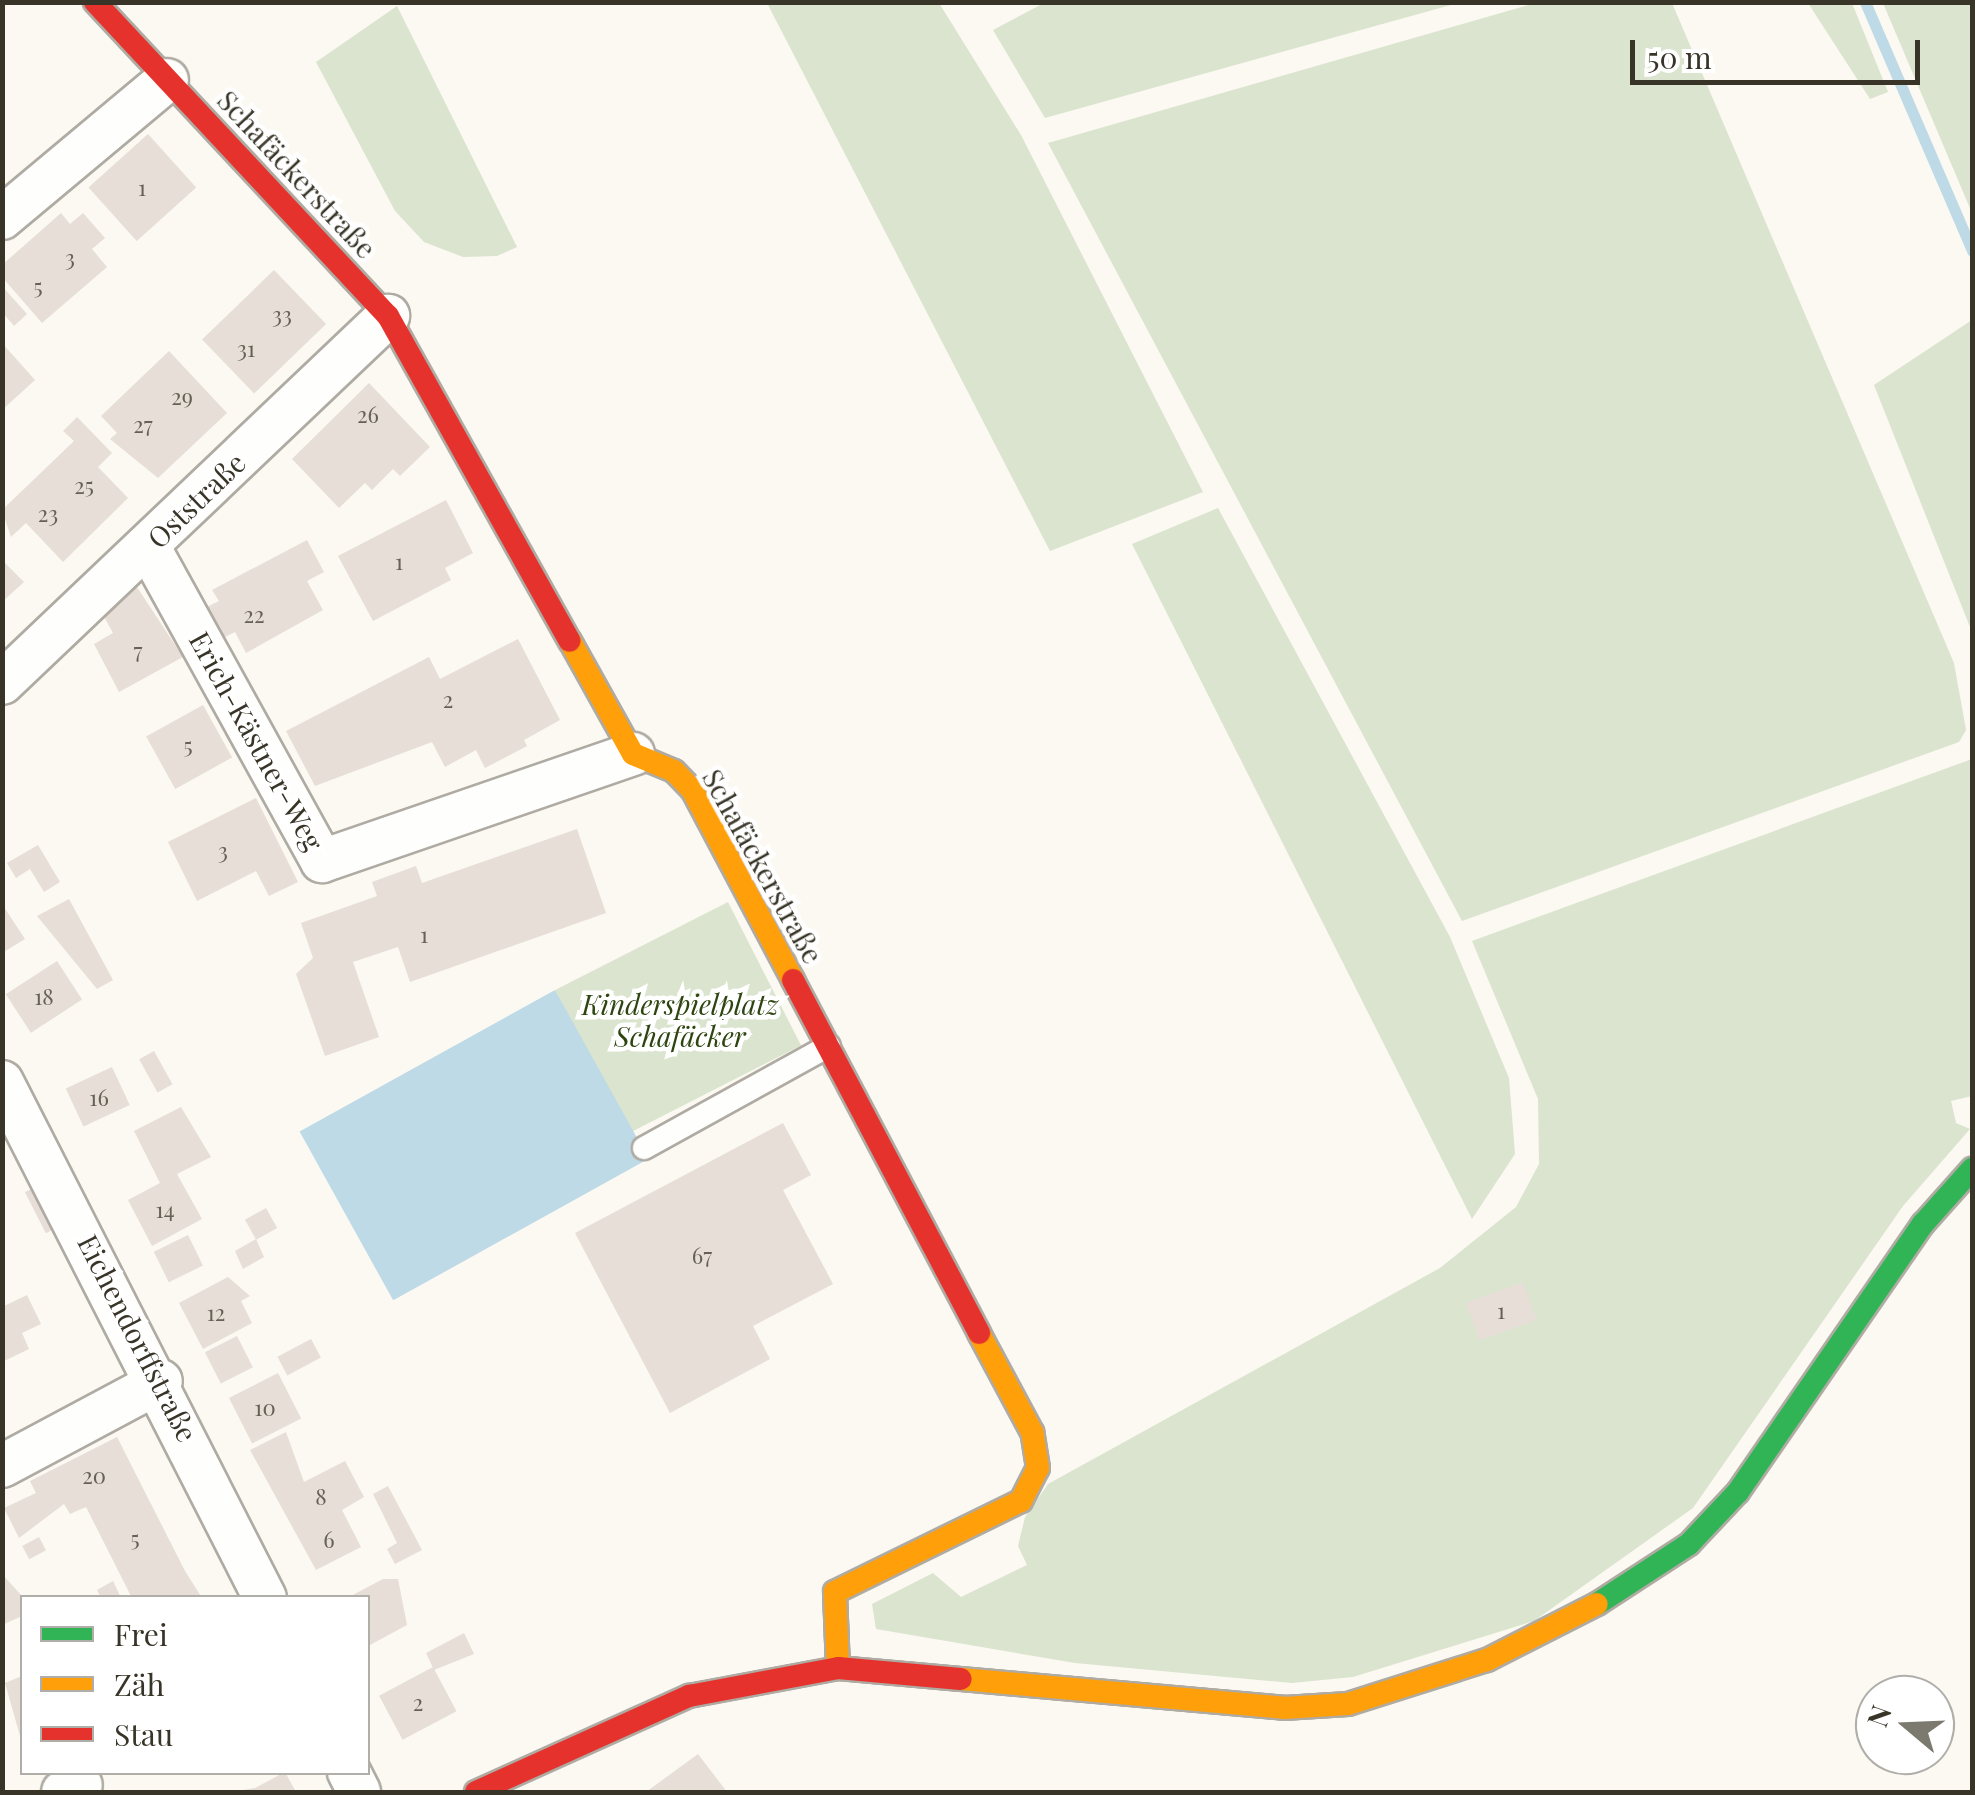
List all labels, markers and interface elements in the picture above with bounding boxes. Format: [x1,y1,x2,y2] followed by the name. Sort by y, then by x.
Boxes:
[1635,20,1925,82] scale bar
[1647,37,1712,77] text: 50 m
[211,83,383,265] street label: Schafäckerstraße
[138,175,146,201] house number: 1
[65,245,75,271] house number: 3
[33,274,43,300] house number: 5
[272,302,292,328] house number: 33
[237,336,255,362] house number: 31
[171,384,193,410] house number: 29
[357,402,379,428] house number: 26
[133,412,153,438] house number: 27
[140,445,252,555] street label: Oststraße
[74,473,94,499] house number: 25
[38,501,58,527] house number: 23
[395,549,403,575] house number: 1
[243,602,265,628] house number: 22
[183,626,331,856] street label: Erich-Kästner-Weg
[134,638,142,664] house number: 7
[443,687,453,713] house number: 2
[183,733,193,759] house number: 5
[696,763,830,969] street label: Schafäckerstraße
[218,838,228,864] house number: 3
[420,922,428,948] house number: 1
[34,984,54,1010] house number: 18
[582,987,778,1053] park label: Kinderspielplatz Schafäcker
[89,1085,109,1111] house number: 16
[155,1197,175,1223] house number: 14
[71,1229,205,1447] street label: Eichendorffstraße
[692,1243,712,1269] house number: 67
[1497,1298,1505,1324] house number: 1
[207,1300,225,1326] house number: 12
[254,1395,276,1421] house number: 10
[82,1463,106,1489] house number: 20
[315,1484,327,1510] house number: 8
[130,1526,140,1552] house number: 5
[323,1527,335,1553] house number: 6
[20,1595,370,1775] legend
[114,1614,168,1654] text: Frei
[114,1664,164,1704] text: Zäh
[1855,1675,1955,1775] north arrow
[413,1690,423,1716] house number: 2
[1857,1700,1899,1731] text: N
[114,1714,173,1754] text: Stau

